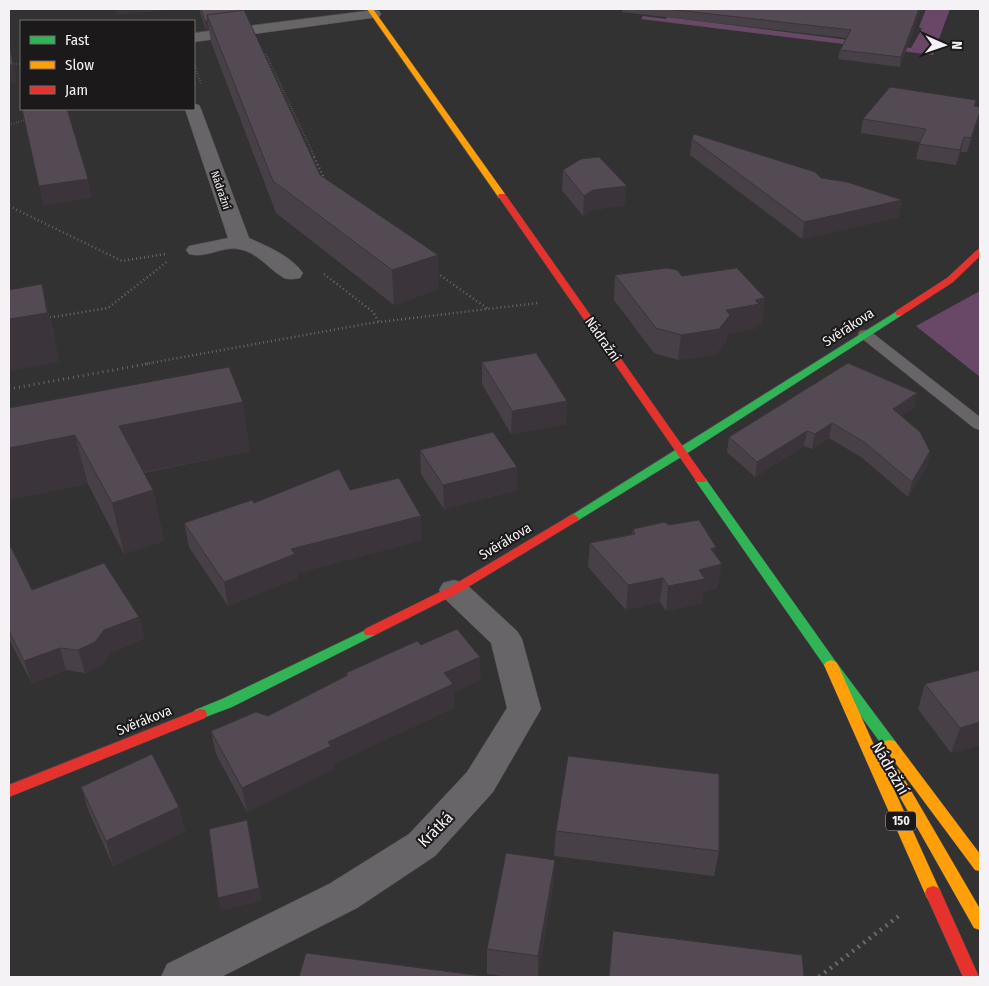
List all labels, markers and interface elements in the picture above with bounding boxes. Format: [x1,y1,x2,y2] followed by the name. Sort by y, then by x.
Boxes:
[20,20,195,110] legend
[919,20,969,70] north arrow
[65,31,89,49] text: Fast
[948,41,965,50] text: N
[65,56,94,74] text: Slow
[65,81,88,99] text: Jam
[208,169,233,211] street label: Nádražní
[819,304,877,350] street label: Svěrákova
[581,314,624,365] street label: Nádražní
[476,519,535,564] street label: Svěrákova
[114,702,174,739] street label: Svěrákova
[868,738,913,798] street label: Nádražní
[414,808,457,851] street label: Krátká
[886,811,916,830] road number: 150

